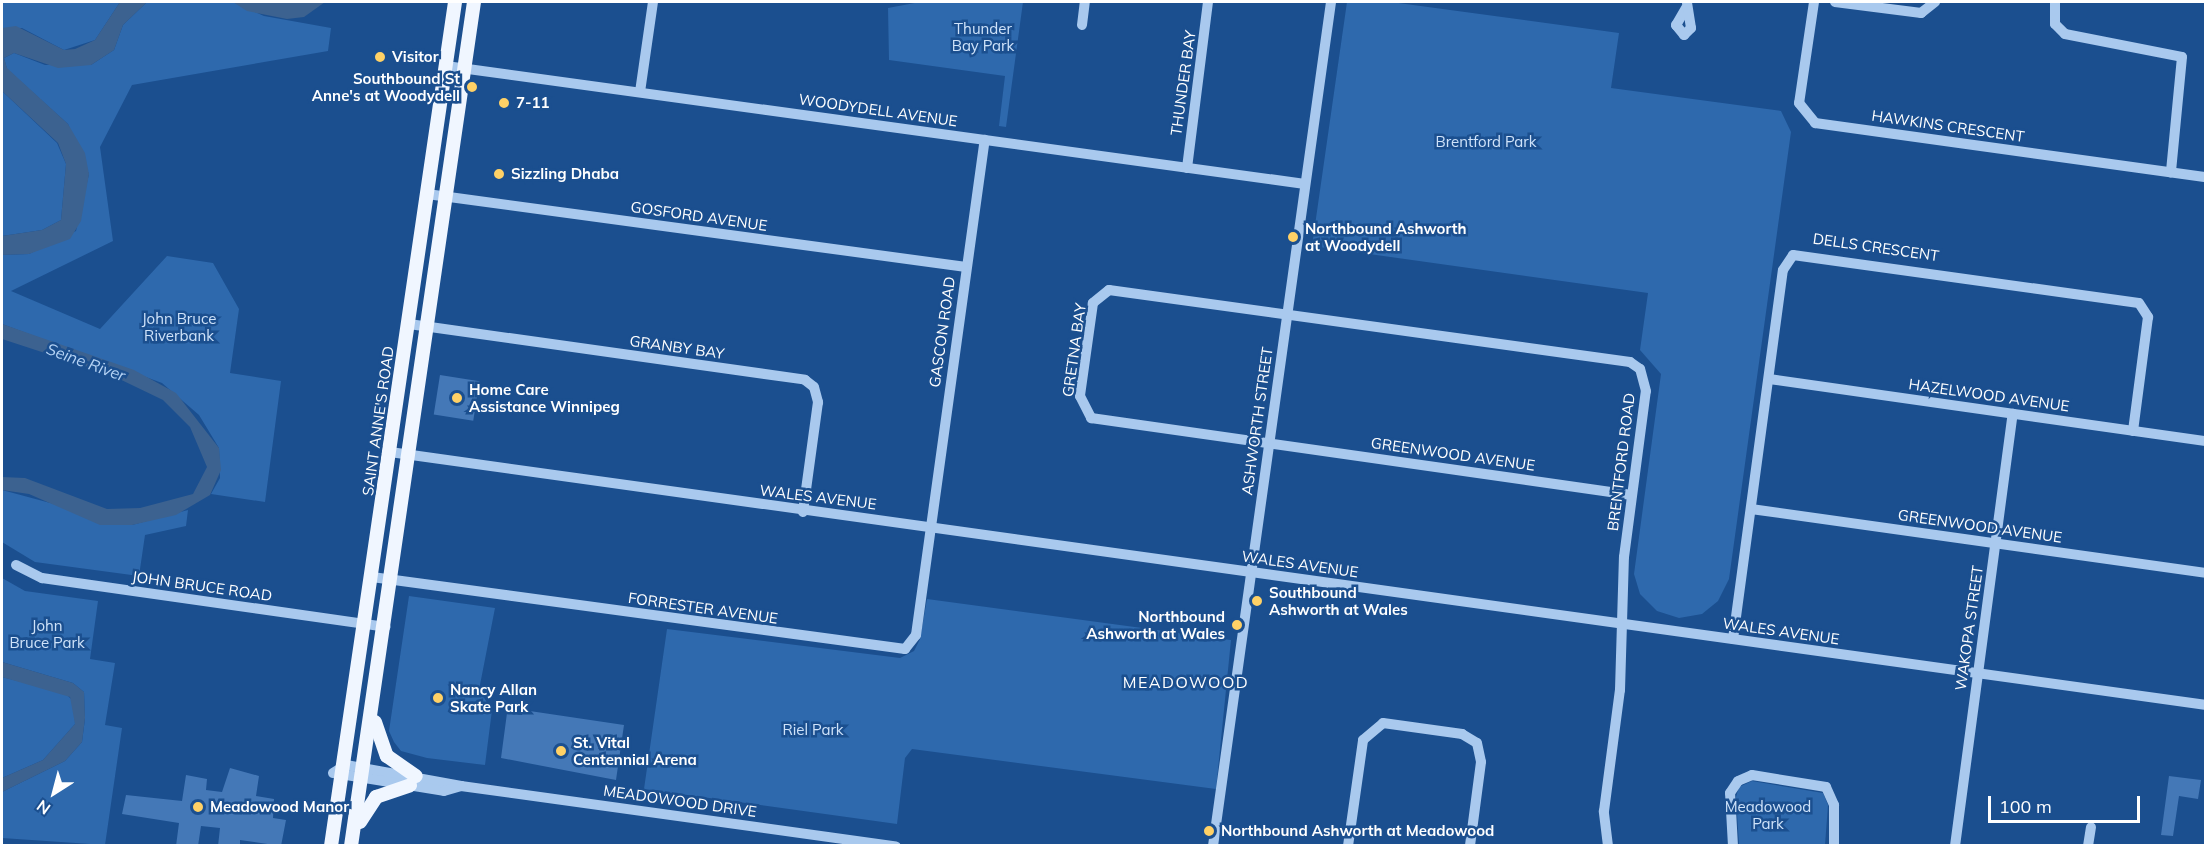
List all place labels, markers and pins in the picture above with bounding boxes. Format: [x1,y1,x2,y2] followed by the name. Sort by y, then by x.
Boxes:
[392,48,439,66] place label: Visitor
[373,50,387,64] marker: Visitor
[312,69,460,104] place label: Southbound St Anne's at Woodydell
[465,80,479,94] marker: Southbound St Anne's at Woodydell
[516,94,550,112] place label: 7-11
[497,96,511,110] marker: 7-11
[511,165,619,183] place label: Sizzling Dhaba
[492,167,506,181] marker: Sizzling Dhaba
[1305,219,1466,254] place label: Northbound Ashworth at Woodydell
[1286,230,1300,244] marker: Northbound Ashworth at Woodydell
[469,380,620,415] place label: Home Care Assistance Winnipeg
[450,391,464,405] marker: Home Care Assistance Winnipeg
[1269,583,1408,618] place label: Southbound Ashworth at Wales
[1250,594,1264,608] marker: Southbound Ashworth at Wales
[1086,607,1225,642] place label: Northbound Ashworth at Wales
[1230,618,1244,632] marker: Northbound Ashworth at Wales
[450,680,537,715] place label: Nancy Allan Skate Park
[431,691,445,705] marker: Nancy Allan Skate Park
[573,733,697,768] place label: St. Vital Centennial Arena
[554,744,568,758] marker: St. Vital Centennial Arena
[210,798,349,816] place label: Meadowood Manor
[191,800,205,814] marker: Meadowood Manor
[1221,822,1494,840] place label: Northbound Ashworth at Meadowood
[1202,824,1216,838] marker: Northbound Ashworth at Meadowood

